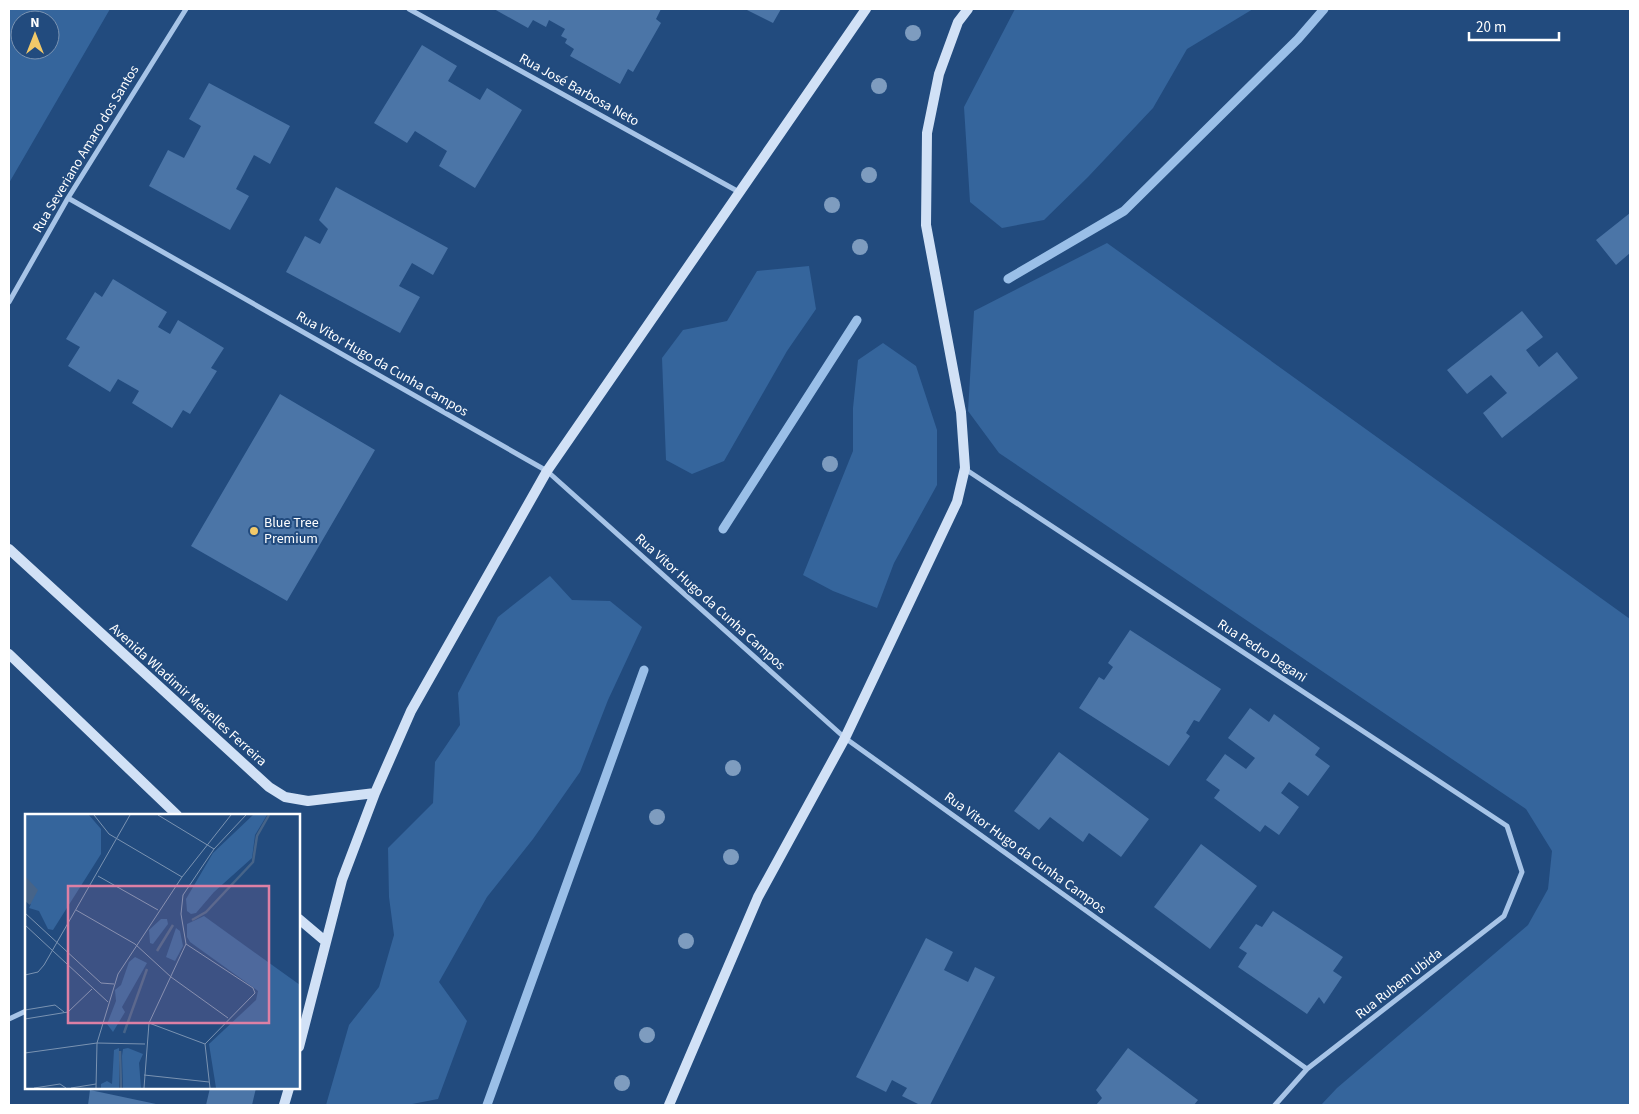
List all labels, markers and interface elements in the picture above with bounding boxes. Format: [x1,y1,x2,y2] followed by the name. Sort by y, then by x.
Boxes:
[10,10,60,60] north arrow
[1469,10,1559,42] scale bar
[30,13,40,33] text: N
[1476,17,1506,38] text: 20 m
[515,49,643,131] street label: Rua José Barbosa Neto
[28,61,144,237] street label: Rua Severiano Amaro dos Santos
[292,306,472,422] street label: Rua Vitor Hugo da Cunha Campos
[264,513,319,549] place label: Blue Tree Premium
[248,525,260,537] marker: Blue Tree Premium
[630,529,790,675] street label: Rua Vitor Hugo da Cunha Campos
[1213,614,1311,688] street label: Rua Pedro Degani
[105,619,271,771] street label: Avenida Wladimir Meirelles Ferreira
[940,787,1110,919] street label: Rua Vitor Hugo da Cunha Campos
[25,814,300,1089] inset map
[1351,944,1447,1024] street label: Rua Rubem Ubida

